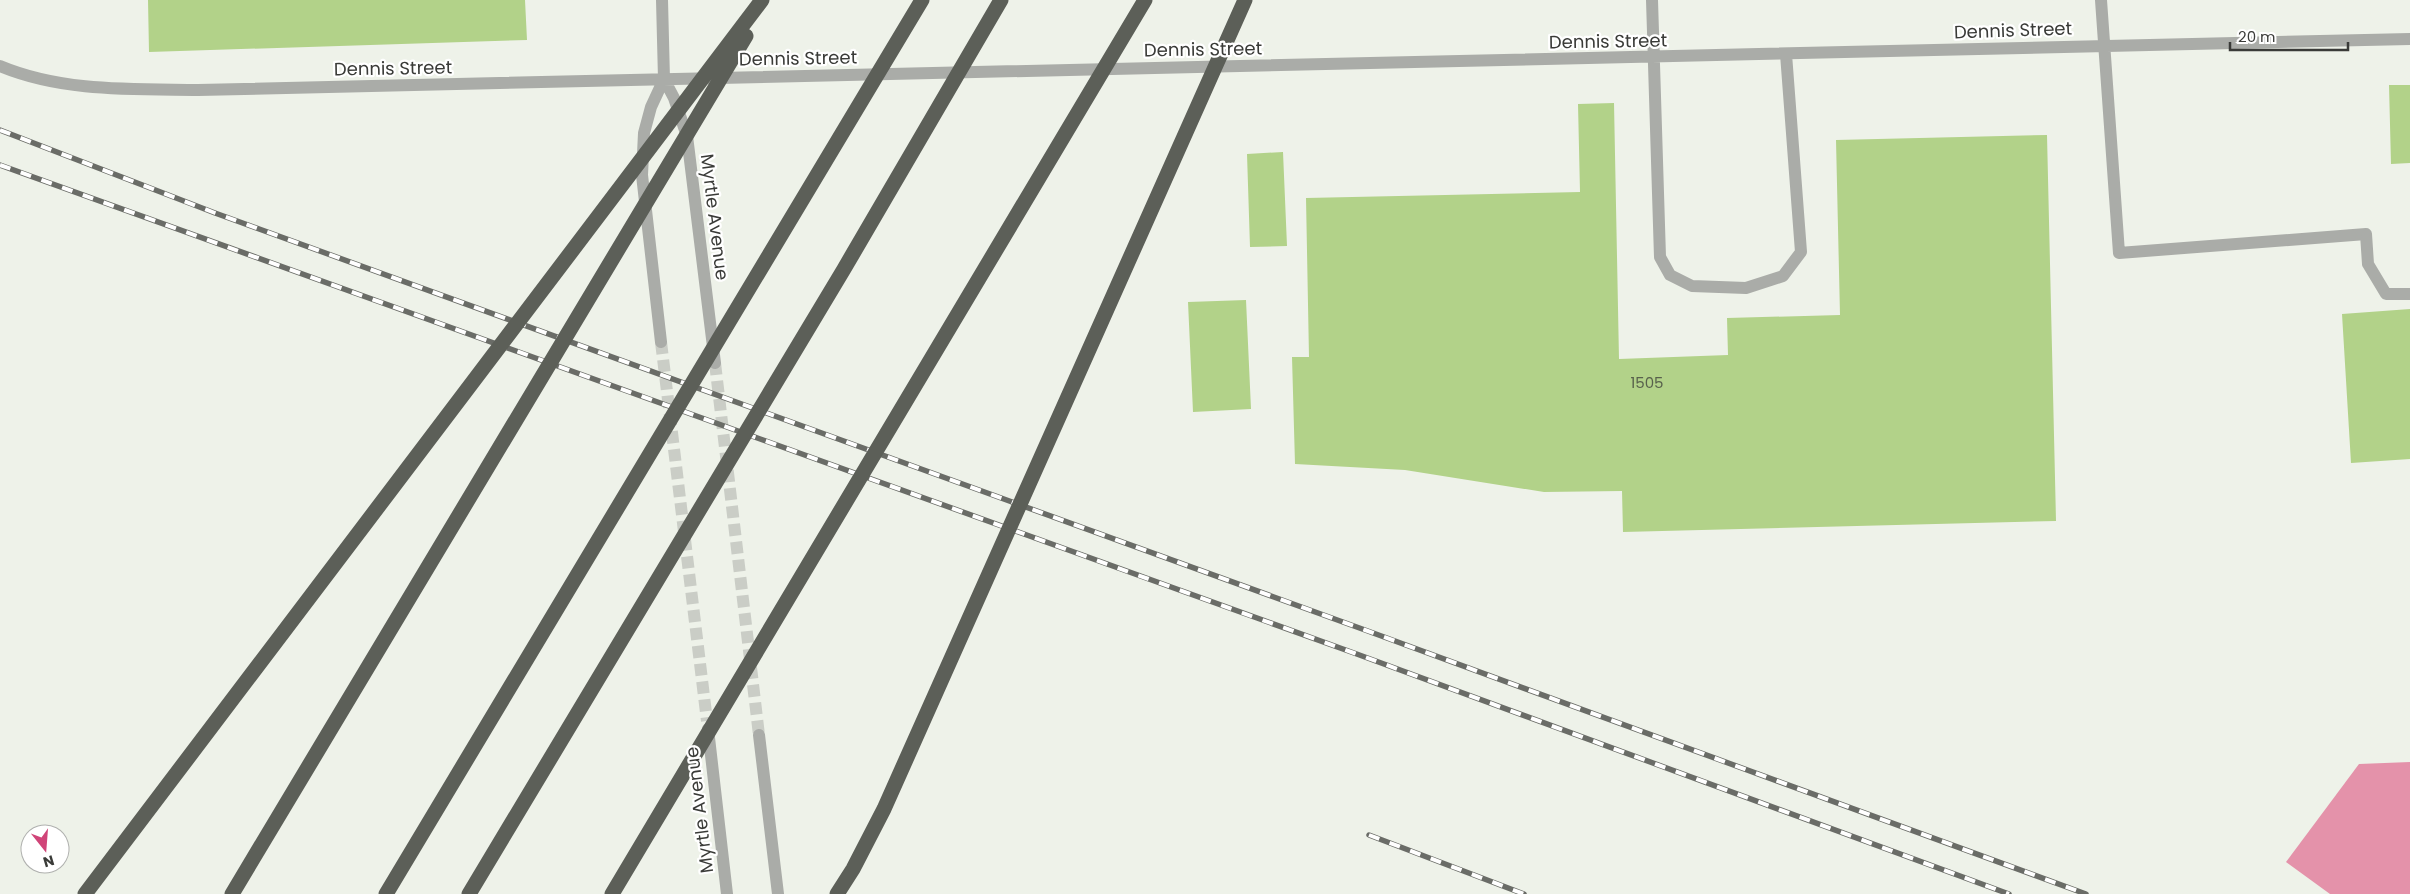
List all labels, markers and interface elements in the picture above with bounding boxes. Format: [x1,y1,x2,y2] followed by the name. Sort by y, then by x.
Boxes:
[1953,15,2073,45] street label: Dennis Street
[2230,20,2348,52] scale bar
[2238,26,2276,47] text: 20 m
[1549,27,1667,55] street label: Dennis Street
[1144,35,1262,63] street label: Dennis Street
[739,44,857,72] street label: Dennis Street
[334,54,452,82] street label: Dennis Street
[695,153,735,281] street label: Myrtle Avenue
[1630,372,1664,393] house number: 1505
[679,746,719,874] street label: Myrtle Avenue
[20,824,70,874] north arrow
[41,850,57,873] text: N

